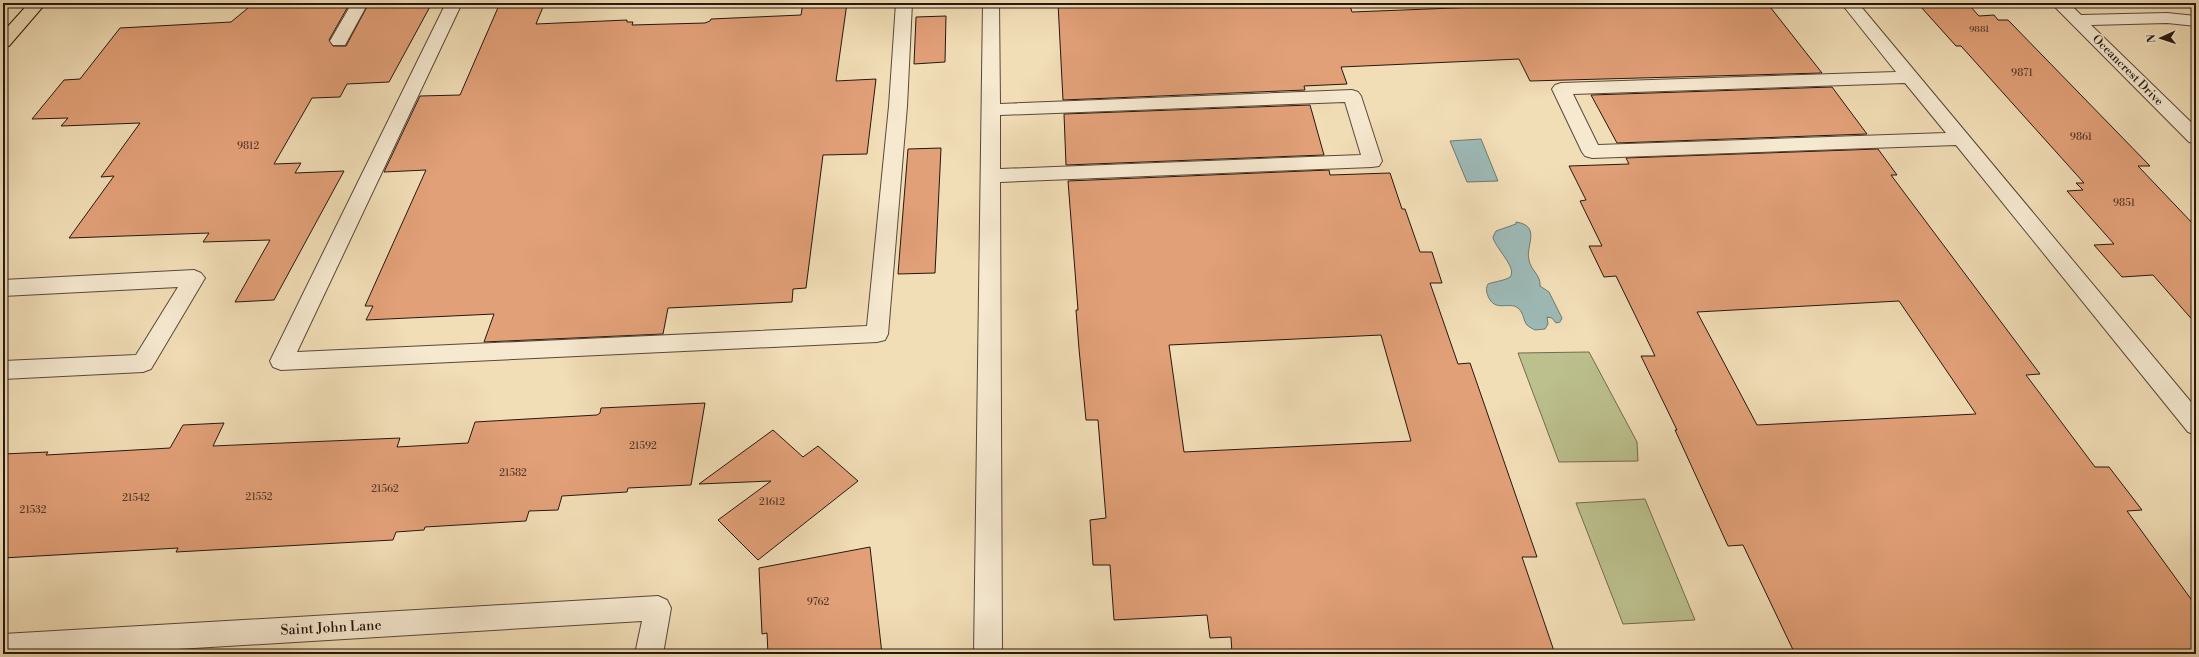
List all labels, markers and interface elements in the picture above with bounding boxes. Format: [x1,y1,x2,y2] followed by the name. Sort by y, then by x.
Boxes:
[2141,18,2181,58] north arrow
[1969,24,1989,35] house number: 9881
[2089,32,2166,109] street label: Oceancrest Drive
[2145,33,2159,43] text: N
[2011,67,2034,79] house number: 9871
[2070,131,2093,143] house number: 9861
[237,140,259,152] house number: 9812
[2113,197,2136,209] house number: 9851
[629,440,657,452] house number: 21592
[499,467,527,479] house number: 21582
[371,483,399,495] house number: 21562
[246,491,273,503] house number: 21552
[122,492,150,504] house number: 21542
[759,496,785,508] house number: 21612
[20,504,47,516] house number: 21532
[807,596,830,608] house number: 9762
[280,616,382,640] street label: Saint John Lane

